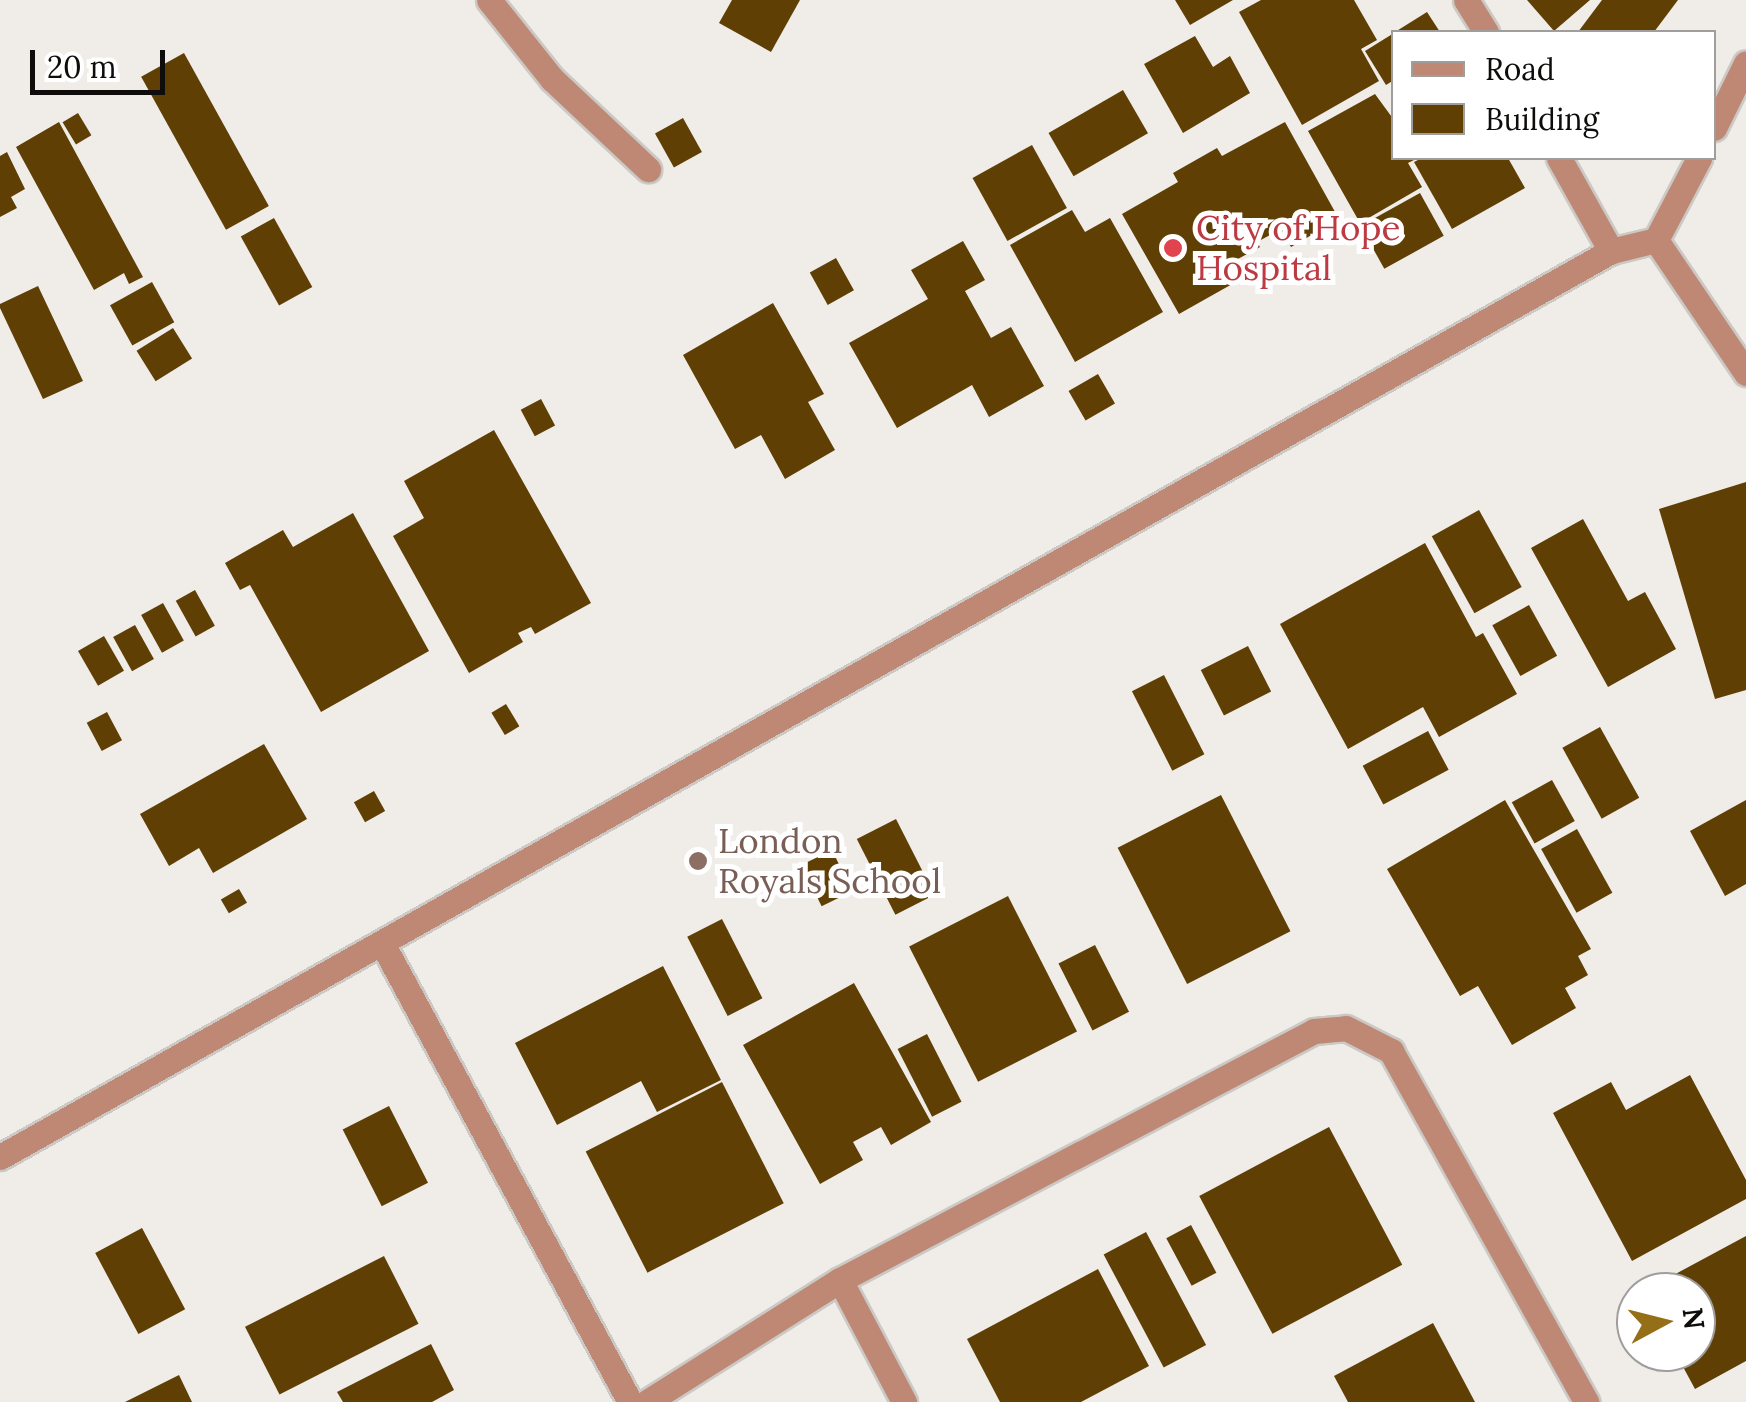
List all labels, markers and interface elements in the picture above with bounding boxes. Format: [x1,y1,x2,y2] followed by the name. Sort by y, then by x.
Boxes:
[35,30,170,92] scale bar
[1391,30,1716,160] legend
[47,48,116,86] text: 20 m
[1485,50,1555,88] text: Road
[1485,100,1599,138] text: Building
[1196,207,1400,289] place label: City of Hope Hospital
[1160,235,1186,261] marker: City of Hope Hospital
[718,820,941,902] place label: London Royals School
[687,850,709,872] marker: London Royals School
[1616,1272,1716,1372] north arrow
[1675,1306,1713,1332] text: N

